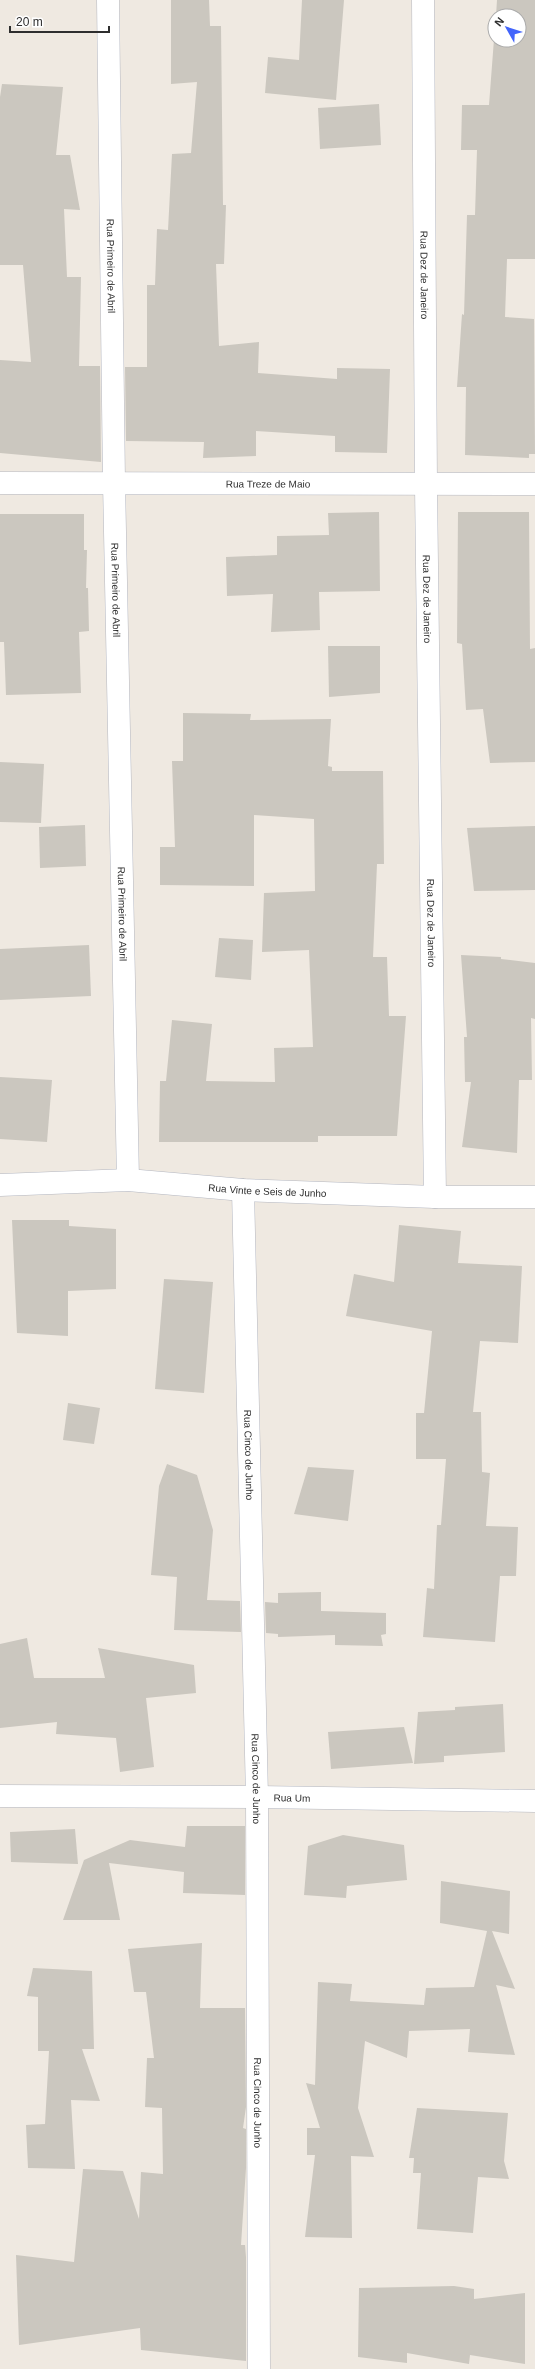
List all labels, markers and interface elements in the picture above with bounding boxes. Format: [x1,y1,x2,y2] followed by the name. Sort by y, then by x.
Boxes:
[10,8,109,34] scale bar
[487,8,527,48] north arrow
[16,15,43,29] text: 20 m
[492,15,506,29] text: N
[105,219,117,313] street label: Rua Primeiro de Abril
[418,231,430,320] street label: Rua Dez de Janeiro
[226,478,311,490] street label: Rua Treze de Maio
[109,543,122,637] street label: Rua Primeiro de Abril
[421,555,433,644] street label: Rua Dez de Janeiro
[116,866,129,961] street label: Rua Primeiro de Abril
[425,879,437,968] street label: Rua Dez de Janeiro
[208,1182,327,1199] street label: Rua Vinte e Seis de Junho
[242,1409,255,1501] street label: Rua Cinco de Junho
[250,1733,262,1825] street label: Rua Cinco de Junho
[274,1792,310,1804] street label: Rua Um
[252,2057,263,2149] street label: Rua Cinco de Junho

